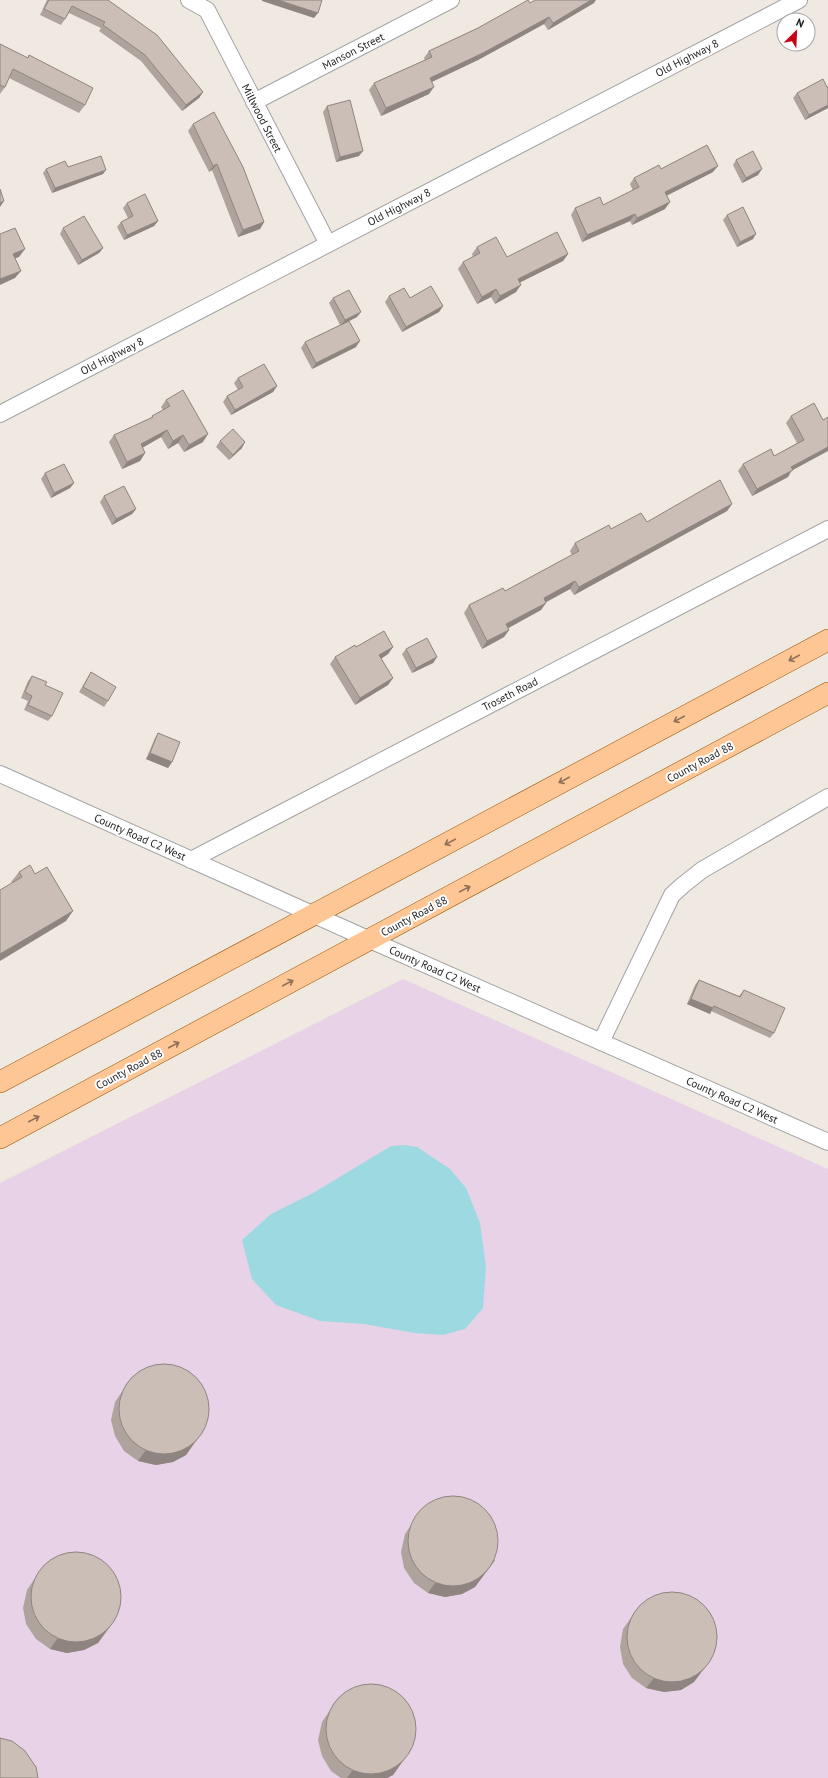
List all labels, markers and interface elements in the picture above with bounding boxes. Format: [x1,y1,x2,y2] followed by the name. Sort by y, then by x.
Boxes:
[776,12,816,52] north arrow
[794,15,806,31] text: N
[320,29,387,73] street label: Manson Street
[653,36,721,80] street label: Old Highway 8
[239,82,285,155] street label: Millwood Street
[365,185,433,229] street label: Old Highway 8
[78,334,146,378] street label: Old Highway 8
[788,655,800,662] one-way arrow
[480,674,540,714] street label: Troseth Road
[673,716,685,724] one-way arrow
[664,739,736,785] street label: County Road 88
[558,777,570,785] one-way arrow
[92,810,188,864] street label: County Road C2 West
[444,838,456,846] one-way arrow
[458,884,470,892] one-way arrow
[378,893,450,939] street label: County Road 88
[387,942,483,996] street label: County Road C2 West
[282,979,294,987] one-way arrow
[168,1040,180,1048] one-way arrow
[93,1046,165,1092] street label: County Road 88
[684,1073,780,1127] street label: County Road C2 West
[28,1115,40,1122] one-way arrow

